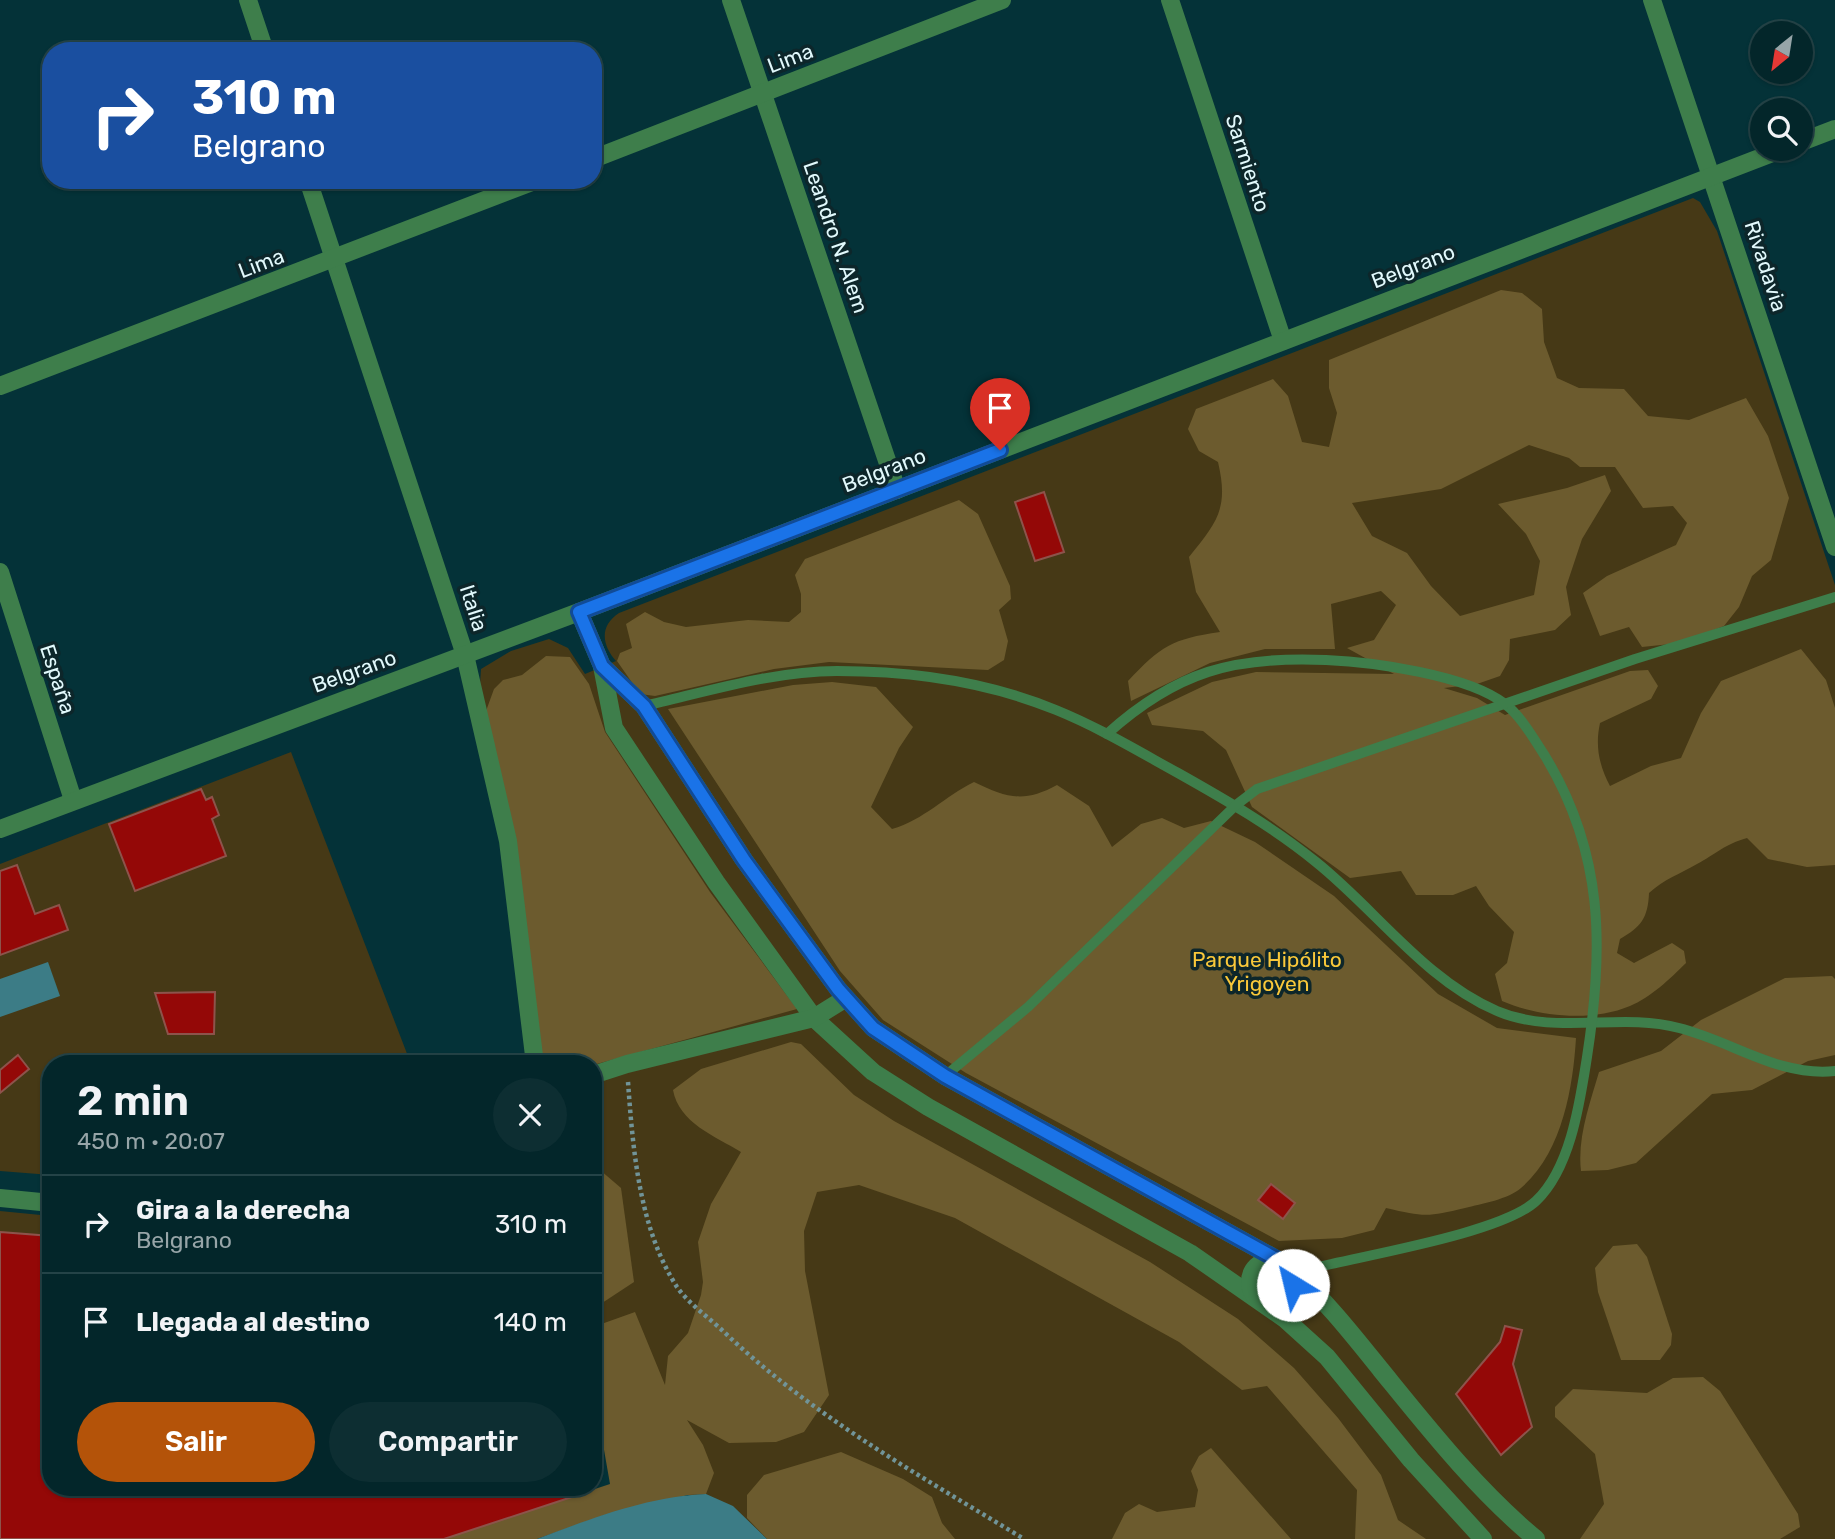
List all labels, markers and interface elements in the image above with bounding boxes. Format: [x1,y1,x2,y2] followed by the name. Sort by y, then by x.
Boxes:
[1750,21,1813,84] north arrow
[1750,21,1813,161] map controls
[764,38,816,78] street label: Lima
[192,68,337,126] text: 310 m
[77,70,168,161] icon: right
[1750,98,1813,161] button: search
[1221,111,1275,215] street label: Sarmiento
[192,127,326,165] text: Belgrano
[798,158,874,316] street label: Leandro N. Alem
[1740,218,1792,314] street label: Rivadavia
[1368,239,1458,293] street label: Belgrano
[235,243,287,283] street label: Lima
[970,378,1030,450] pin
[981,389,1019,427] icon: arrive
[839,443,929,497] street label: Belgrano
[455,582,493,634] street label: Italia
[35,641,81,717] street label: España
[309,644,399,698] street label: Belgrano
[1192,947,1342,996] park label: Parque Hipólito Yrigoyen
[77,1076,189,1126] text: 2 min
[493,1078,567,1152] button: close
[77,1127,225,1155] text: 450 m · 20:07
[136,1195,350,1226] text: Gira a la derecha
[77,1205,115,1243] icon: right
[495,1209,567,1240] text: 310 m
[136,1226,232,1254] text: Belgrano
[1256,1248,1330,1322] position arrow
[77,1303,115,1341] icon: arrive
[136,1307,370,1338] text: Llegada al destino
[494,1307,567,1338] text: 140 m
[77,1402,315,1482] button: Salir
[329,1402,567,1482] button: Compartir

